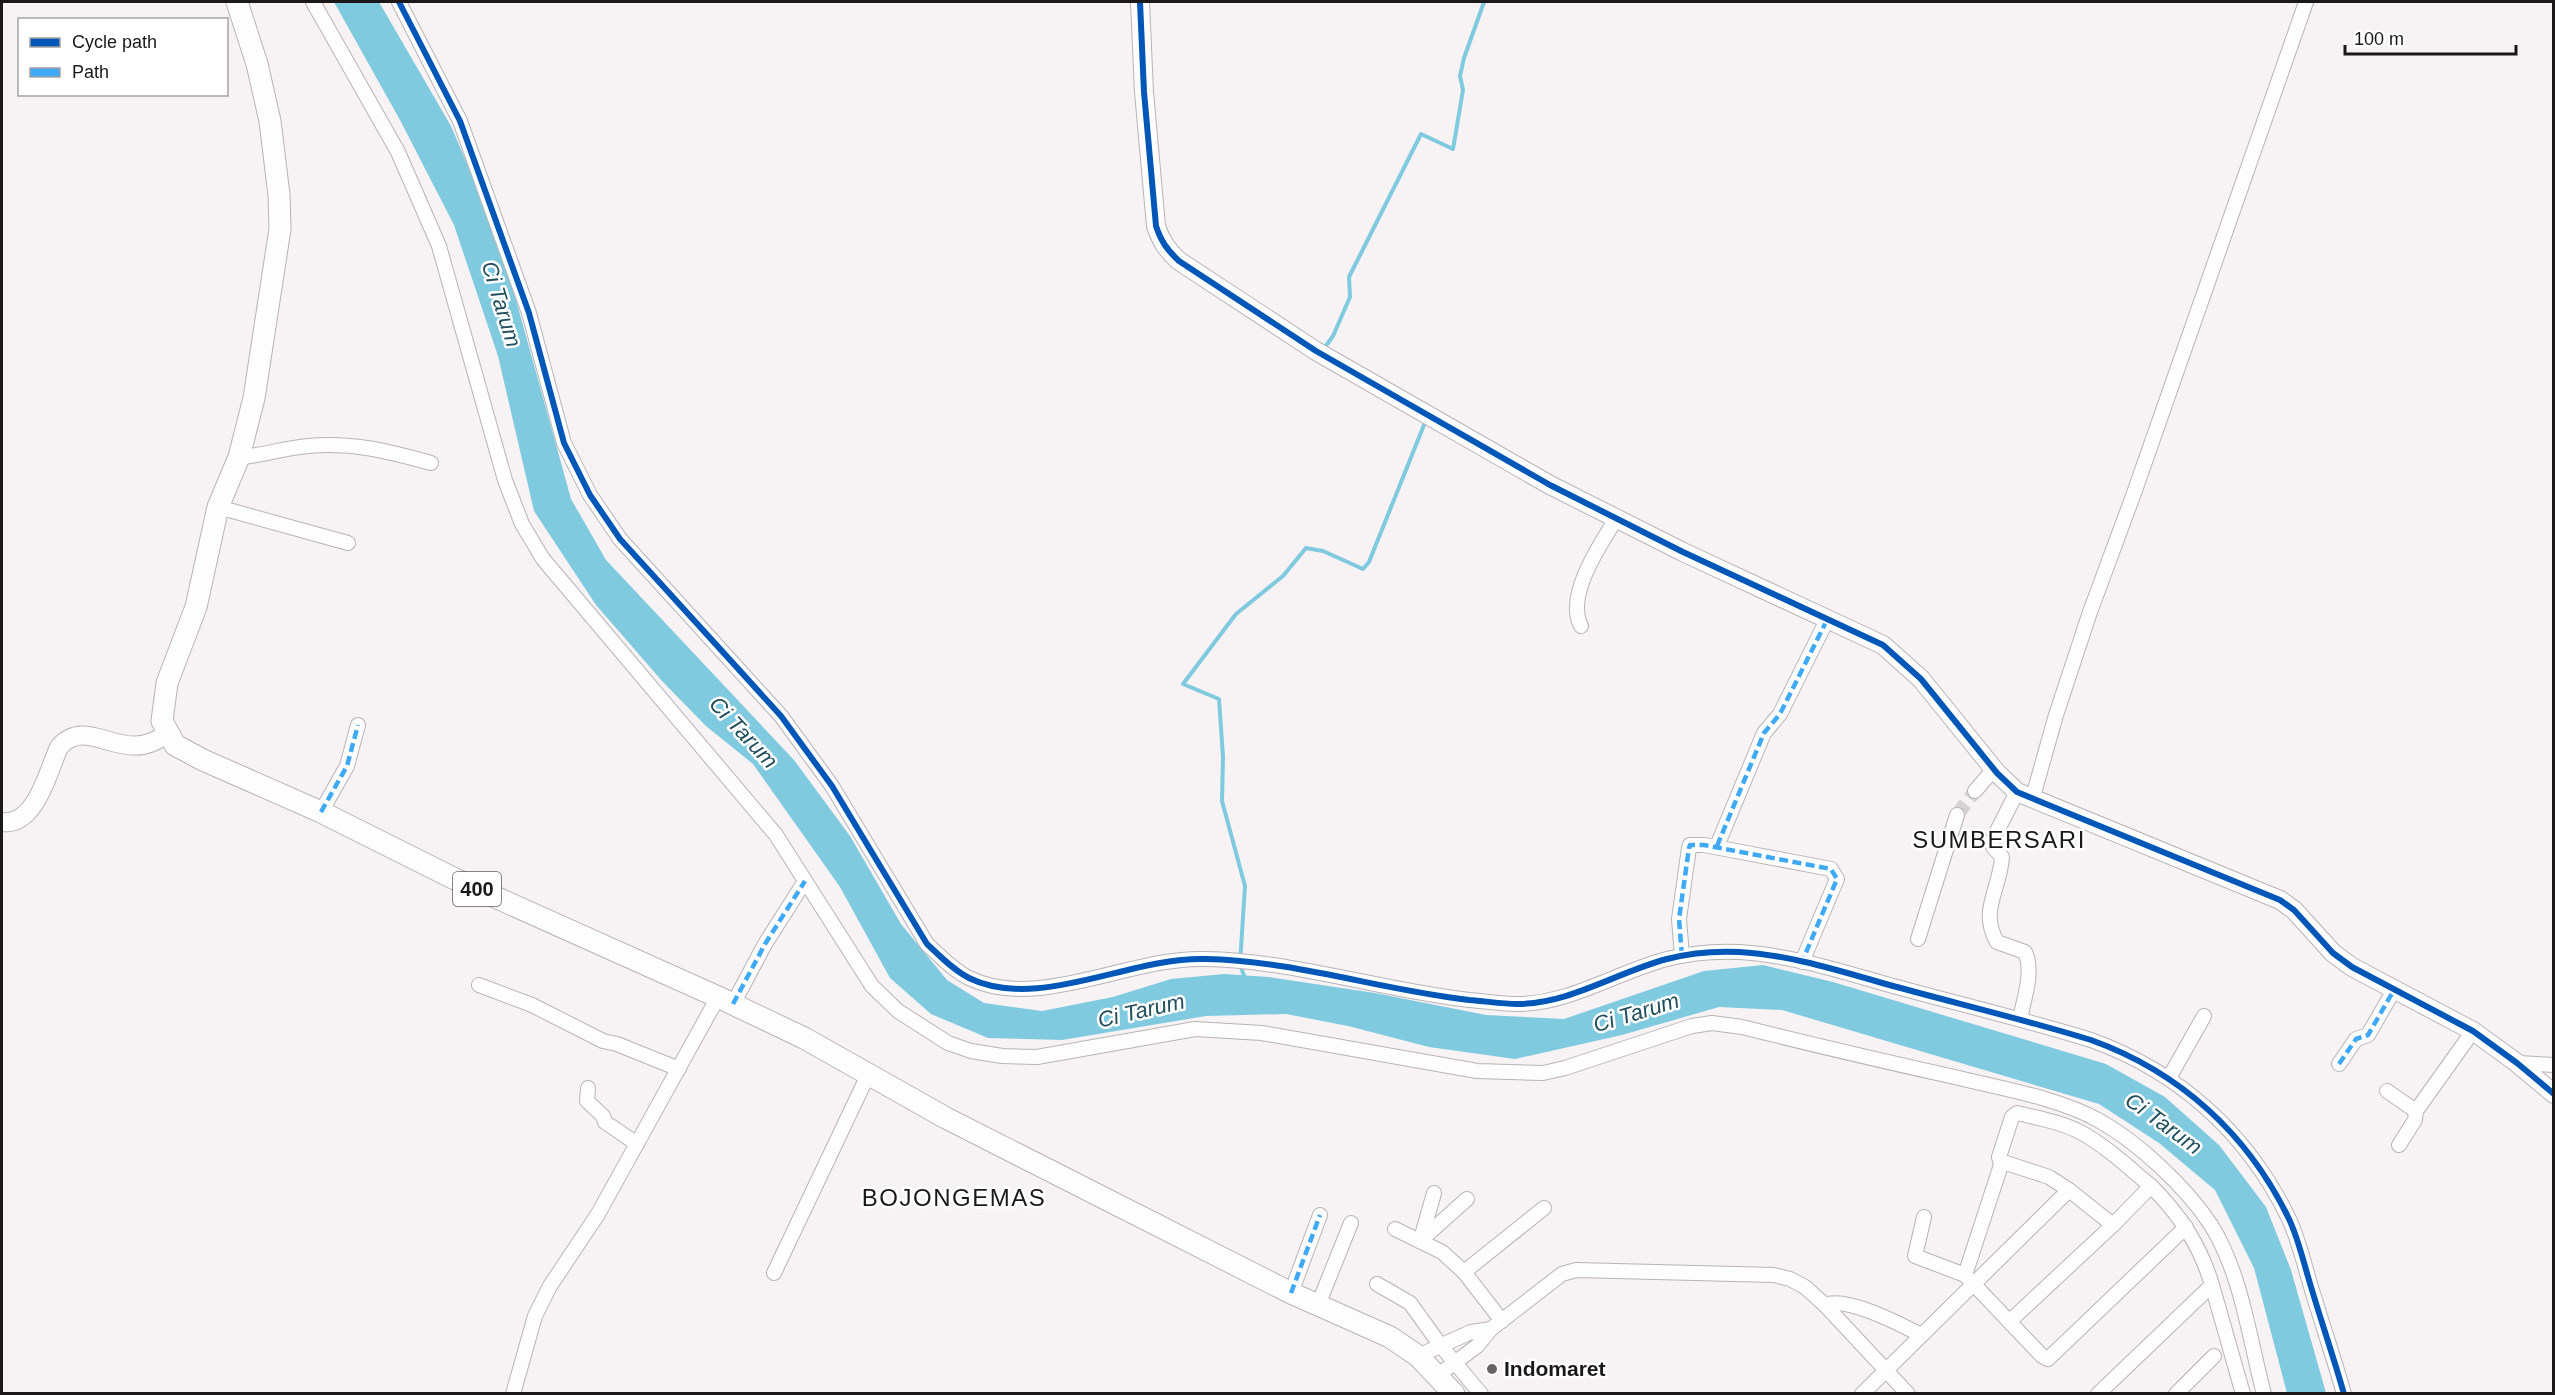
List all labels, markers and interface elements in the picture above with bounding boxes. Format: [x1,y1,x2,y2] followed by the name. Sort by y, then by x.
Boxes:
[18,18,228,96] legend
[2345,18,2516,56] scale bar
[2354,29,2404,49] text: 100 m
[72,32,157,52] text: Cycle path
[72,62,109,82] text: Path
[477,258,526,350] water label: Ci Tarum
[704,691,783,773] water label: Ci Tarum
[1912,826,2086,853] district label: SUMBERSARI
[453,872,501,906] road number: 400
[1095,988,1187,1033] water label: Ci Tarum
[1590,988,1682,1037] water label: Ci Tarum
[2121,1087,2207,1160] water label: Ci Tarum
[862,1184,1046,1211] district label: BOJONGEMAS
[1504,1357,1606,1380] place label: Indomaret
[1485,1362,1499,1376] marker: Indomaret

